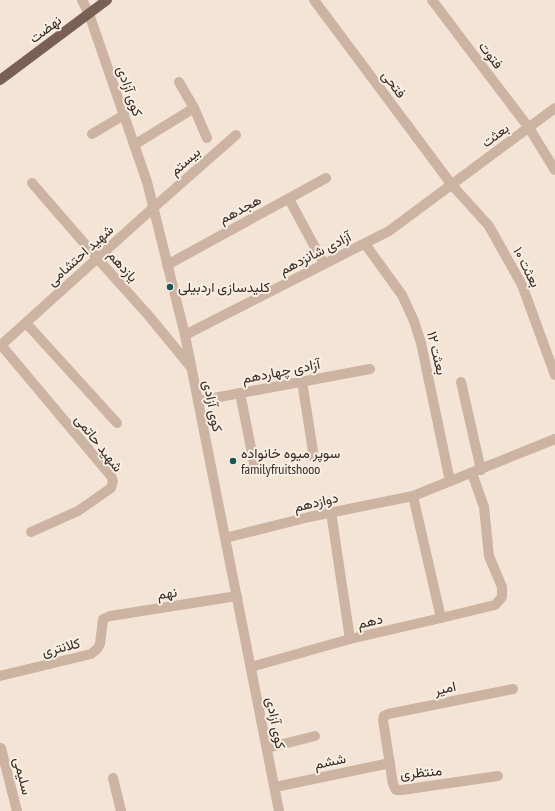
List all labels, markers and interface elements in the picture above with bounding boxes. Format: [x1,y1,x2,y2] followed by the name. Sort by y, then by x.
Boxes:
[25,11,65,47] street label: نهضت
[475,38,507,72] street label: فتوت
[113,63,147,119] street label: کوی آزادی
[378,67,410,101] street label: فتحی
[478,119,512,151] street label: بعثت
[166,143,204,179] street label: بیستم
[216,190,264,228] street label: هجدهم
[43,220,117,290] street label: شهید احتشامی
[276,226,355,279] street label: آزادی شانزدهم
[509,244,545,290] street label: بعثت ۱۰
[104,246,142,286] street label: یازدهم
[178,278,270,296] place label: کلیدسازی اردبیلی
[165,282,175,292] marker: کلیدسازی اردبیلی
[423,329,451,377] street label: بعثت ۱۲
[241,354,323,388] street label: آزادی چهاردهم
[199,379,227,433] street label: کوی آزادی
[71,411,127,475] street label: شهید حاتمی
[241,444,340,478] place label: سوپر میوه خانواده familyfruitshooo
[228,456,238,466] marker: سوپر میوه خانواده familyfruitshooo
[292,488,340,516] street label: دوازدهم
[156,583,178,603] street label: نهم
[356,609,385,633] street label: دهم
[40,634,82,660] street label: کلانتری
[432,677,457,699] street label: امیر
[262,696,290,750] street label: کوی آزادی
[313,749,347,773] street label: ششم
[10,755,36,797] street label: سلیمی
[399,761,443,783] street label: منتظری

